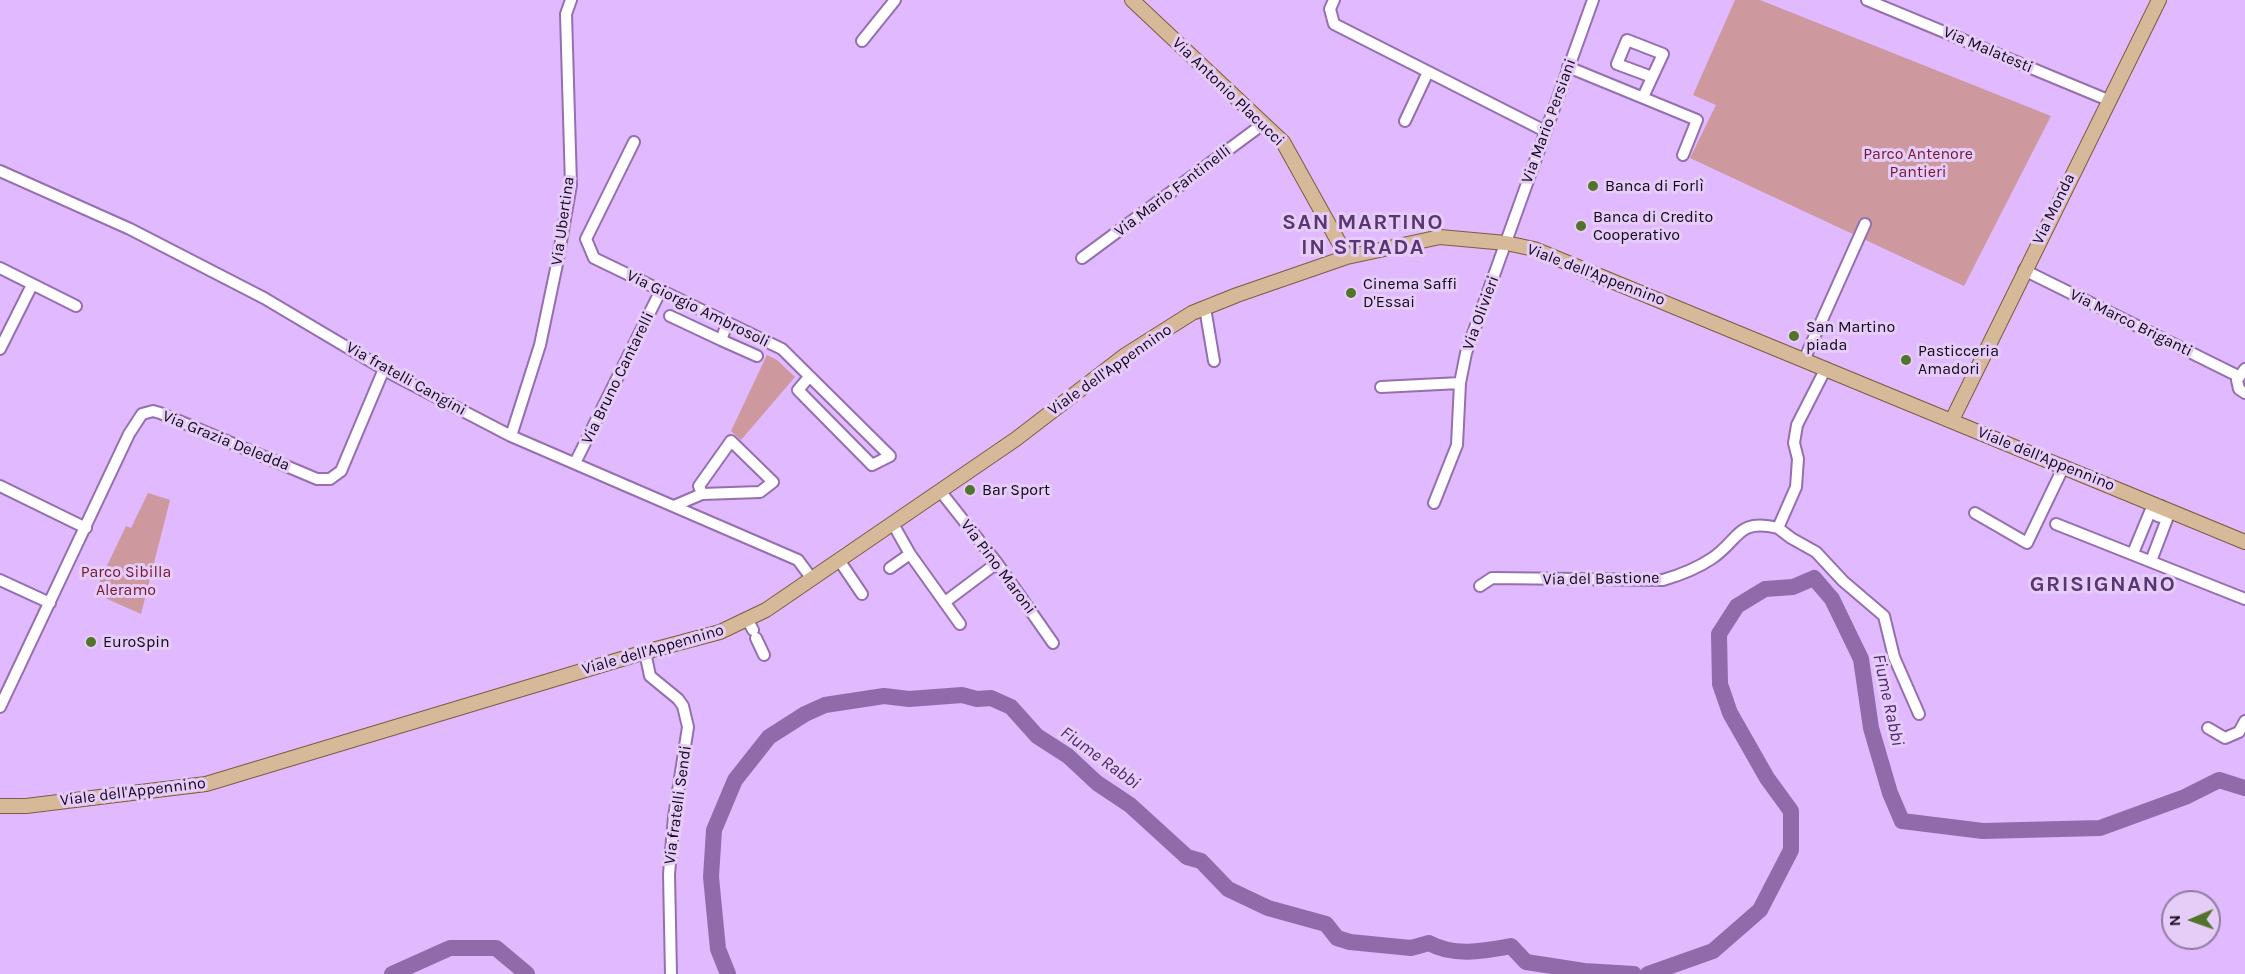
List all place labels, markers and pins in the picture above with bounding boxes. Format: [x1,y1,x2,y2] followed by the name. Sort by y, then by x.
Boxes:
[1605,176,1704,196] place label: Banca di Forlì
[1586,179,1600,193] marker: Banca di Forlì
[1593,207,1713,245] place label: Banca di Credito Cooperativo
[1574,219,1588,233] marker: Banca di Credito Cooperativo
[1363,274,1457,312] place label: Cinema Saffi D'Essai
[1344,286,1358,300] marker: Cinema Saffi D'Essai
[1806,317,1895,355] place label: San Martino piada
[1787,329,1801,343] marker: San Martino piada
[1918,341,1999,379] place label: Pasticceria Amadori
[1899,353,1913,367] marker: Pasticceria Amadori
[982,480,1050,500] place label: Bar Sport
[963,483,977,497] marker: Bar Sport
[103,632,170,652] place label: EuroSpin
[84,635,98,649] marker: EuroSpin

